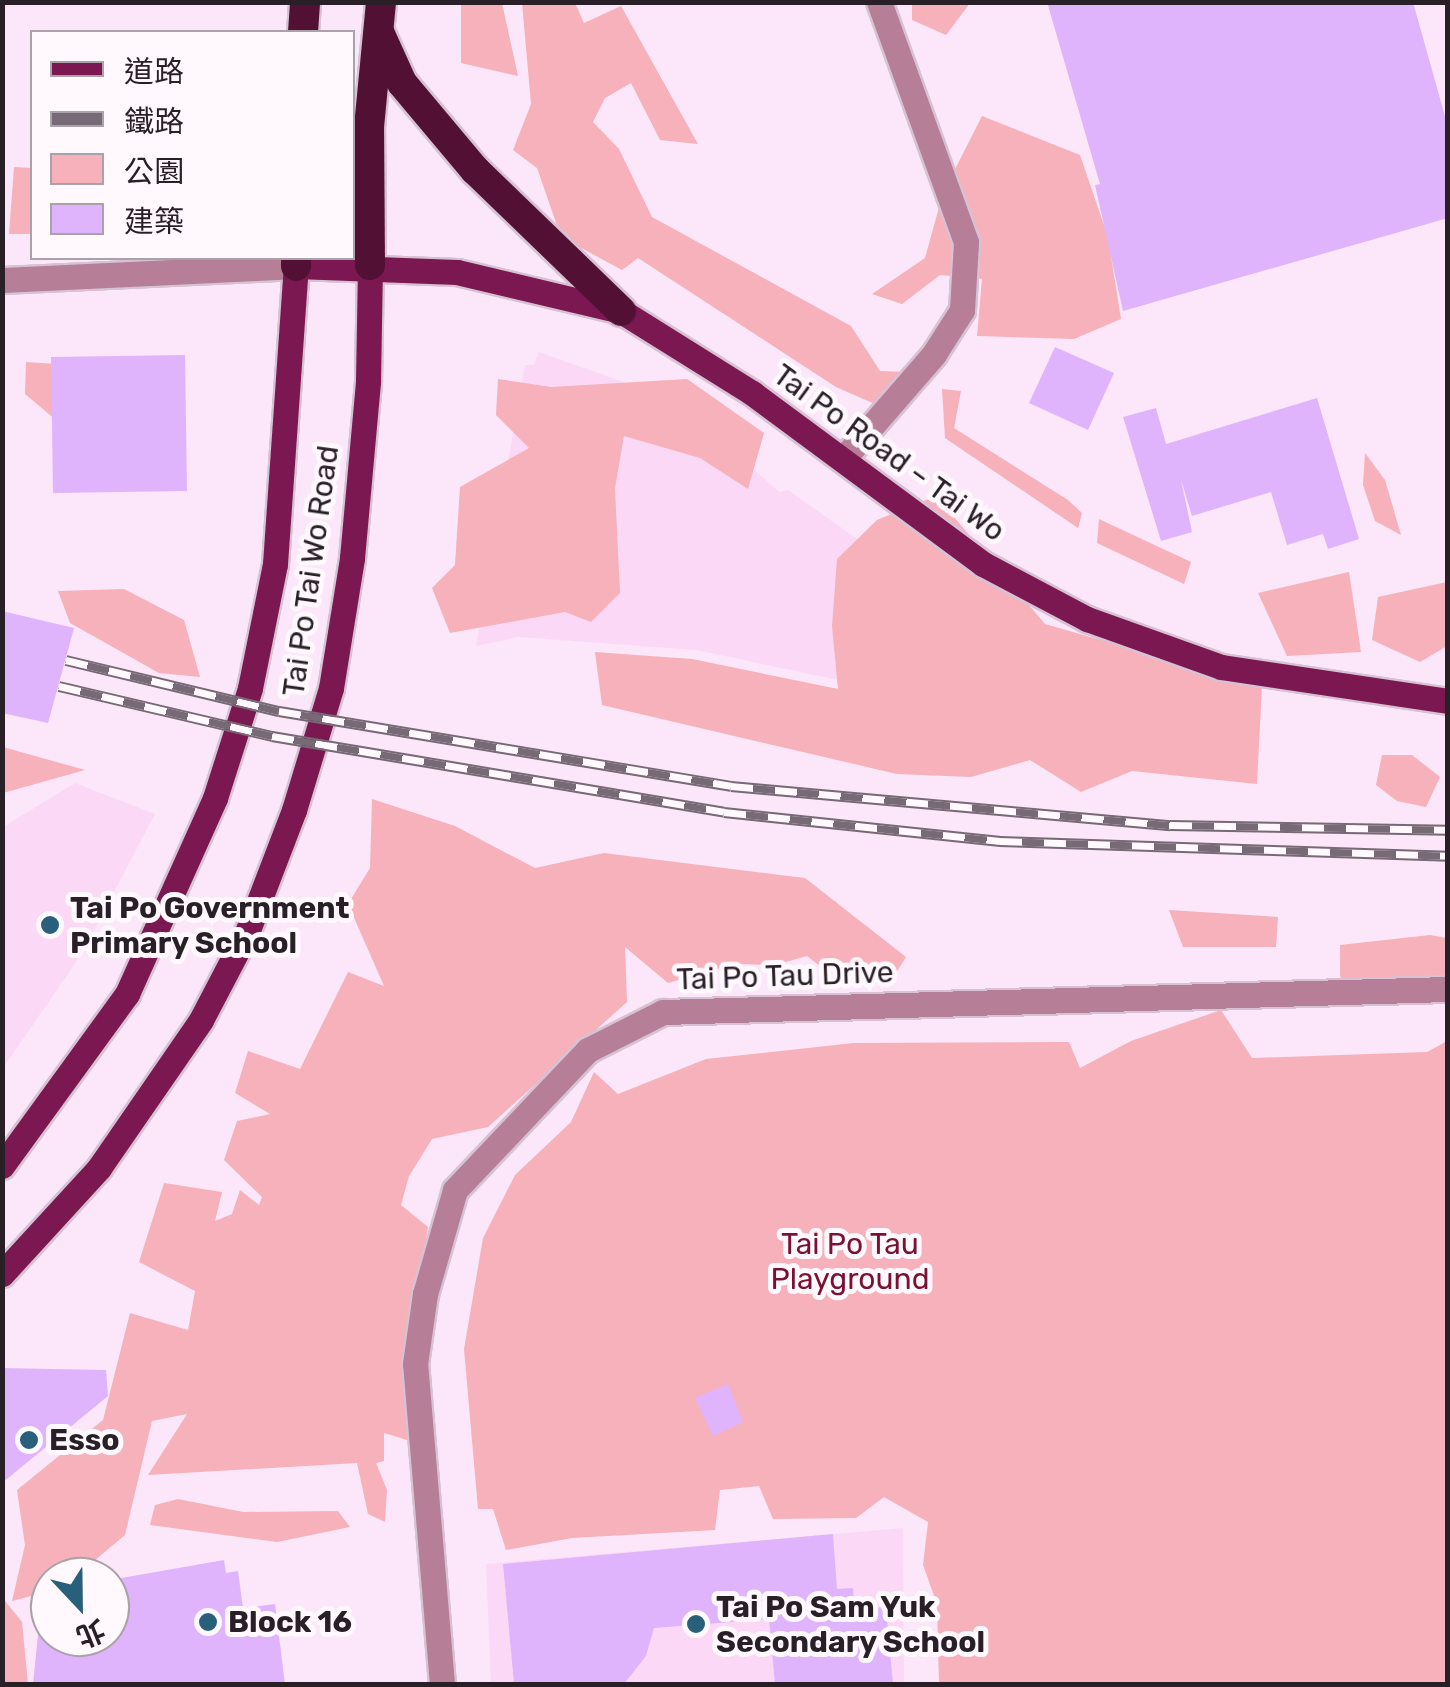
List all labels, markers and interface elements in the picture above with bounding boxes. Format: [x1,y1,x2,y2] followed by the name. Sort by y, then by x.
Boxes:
[30,30,355,260] legend
[124,54,184,90] text: 道路
[124,104,184,140] text: 鐵路
[124,154,184,190] text: 公園
[124,204,184,240] text: 建築
[766,356,1012,550] street label: Tai Po Road – Tai Wo
[275,443,347,699] street label: Tai Po Tai Wo Road
[70,890,349,960] place label: Tai Po Government Primary School
[39,914,61,936] marker: Tai Po Government Primary School
[675,954,895,998] street label: Tai Po Tau Drive
[770,1226,930,1296] park label: Tai Po Tau Playground
[49,1422,120,1458] place label: Esso
[18,1429,40,1451] marker: Esso
[30,1557,130,1657] north arrow
[716,1589,986,1660] place label: Tai Po Sam Yuk Secondary School
[228,1604,352,1640] place label: Block 16
[197,1611,219,1633] marker: Block 16
[72,1613,110,1654] text: 北
[685,1613,707,1635] marker: Tai Po Sam Yuk Secondary School

